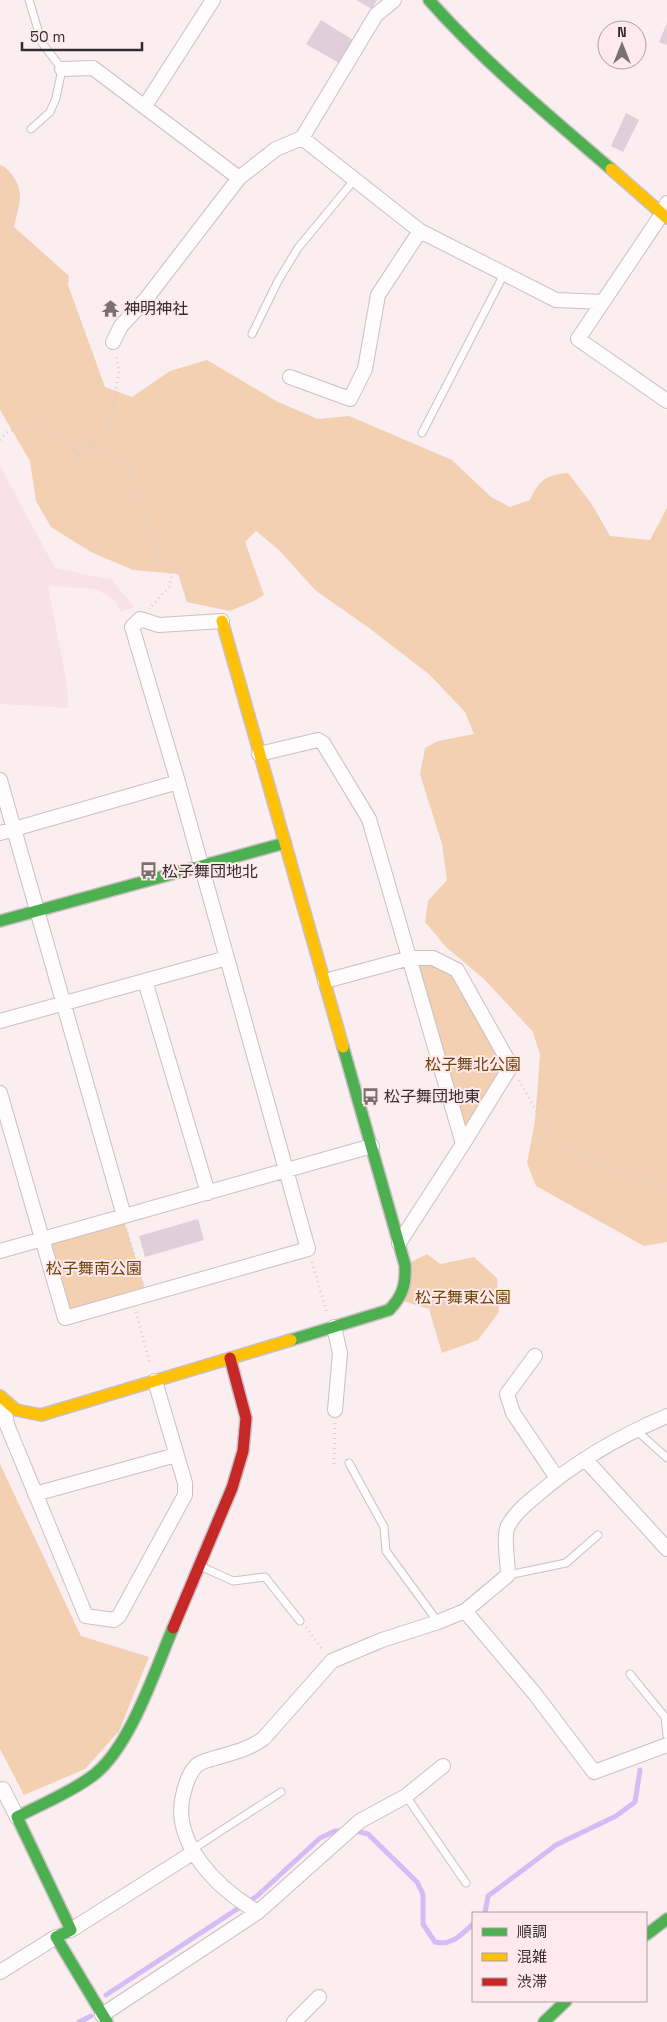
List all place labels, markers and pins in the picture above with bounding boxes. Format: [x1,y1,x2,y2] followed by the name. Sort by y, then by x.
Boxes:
[100,298,120,318] temple icon: 神明神社
[124,298,188,319] place label: 神明神社
[138,861,158,881] bus stop icon: 松子舞団地北
[162,861,258,882] place label: 松子舞団地北
[360,1086,380,1106] bus stop icon: 松子舞団地東
[384,1086,480,1107] place label: 松子舞団地東

